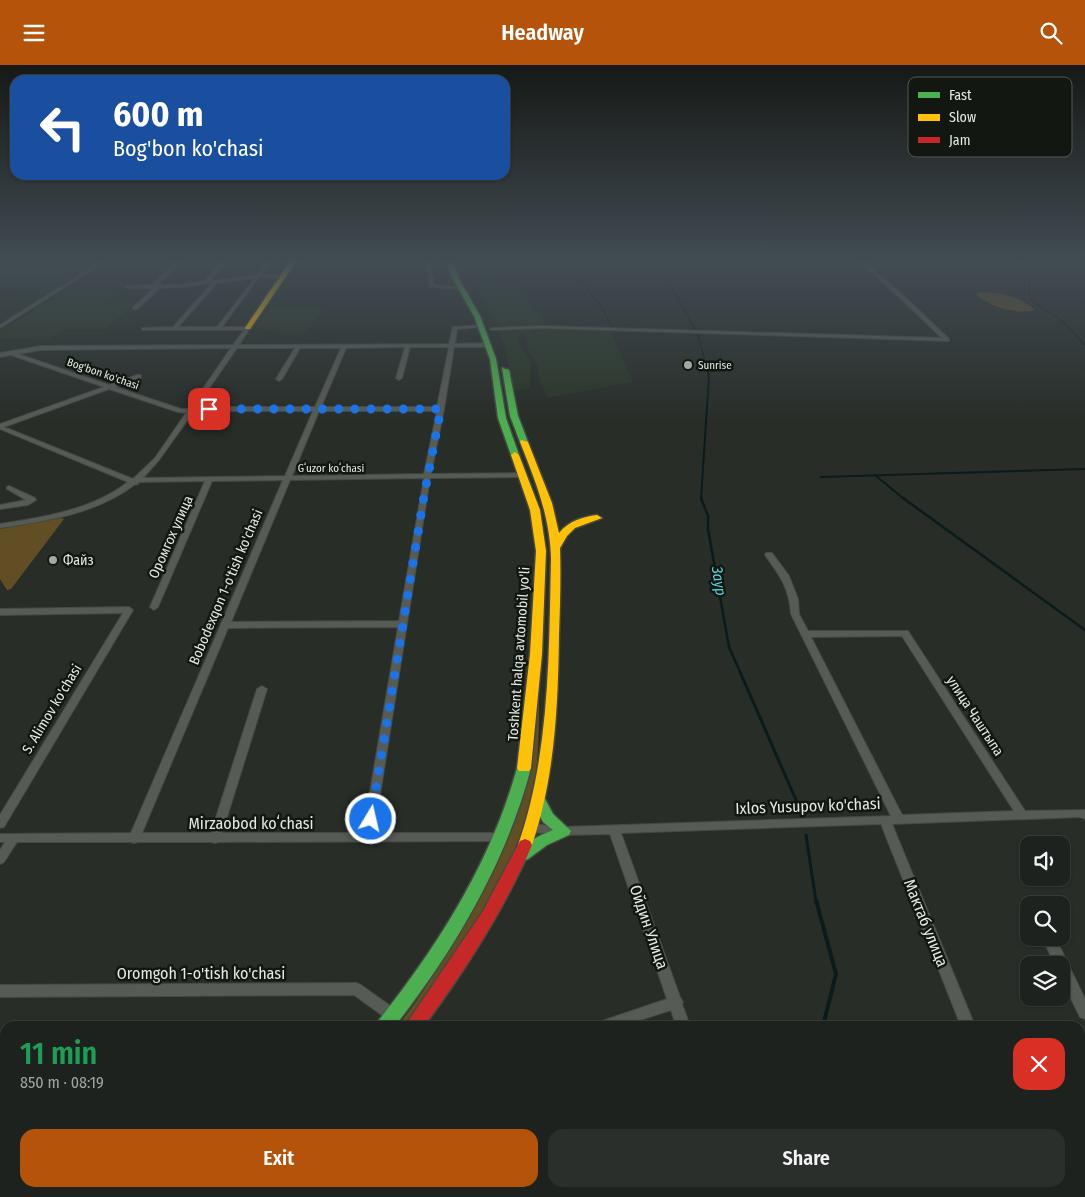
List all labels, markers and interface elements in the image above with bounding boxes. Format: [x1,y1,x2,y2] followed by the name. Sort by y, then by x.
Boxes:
[20,19,48,47] icon: menu
[501,19,584,46] text: Headway
[1037,19,1065,47] icon: search
[908,77,1072,157] legend
[949,87,972,104] text: Fast
[113,93,204,135] text: 600 m
[30,95,95,160] icon: left
[949,109,976,126] text: Slow
[949,132,970,149] text: Jam
[113,135,264,162] text: Bog'bon ko'chasi
[65,356,141,392] street label: Bog'bon ko'chasi
[682,359,694,371] marker: Sunrise
[698,359,732,372] place label: Sunrise
[188,388,230,430] pin
[195,395,223,423] icon: arrive
[298,462,365,475] street label: Gʻuzor koʻchasi
[145,493,197,581] street label: Оромгох улица
[186,507,266,667] street label: Bobodexqon 1-o'tish ko'chasi
[63,552,94,569] place label: Файз
[47,554,59,566] marker: Файз
[708,564,730,597] water label: Заур
[504,566,534,742] street label: Toshkent halqa avtomobil yo'li
[19,661,85,757] street label: S. Alimov ko'chasi
[943,673,1007,759] street label: улица Чаштыпа
[344,792,396,844] position arrow
[735,794,881,818] street label: Ixlos Yusupov ko'chasi
[188,814,314,833] street label: Mirzaobod koʻchasi
[1020,836,1070,1006] map controls
[1020,836,1070,886] button: sound
[900,876,952,970] street label: Мактаб улица
[626,882,672,972] street label: Ойдин Улица
[1020,896,1070,946] button: search
[1020,956,1070,1006] button: layers
[117,964,285,983] street label: Oromgoh 1-o'tish ko'chasi
[20,1036,97,1072] text: 11 min
[1013,1038,1065,1090] button: close
[20,1073,104,1092] text: 850 m · 08:19
[20,1129,538,1187] button: Exit
[548,1129,1065,1187] button: Share

